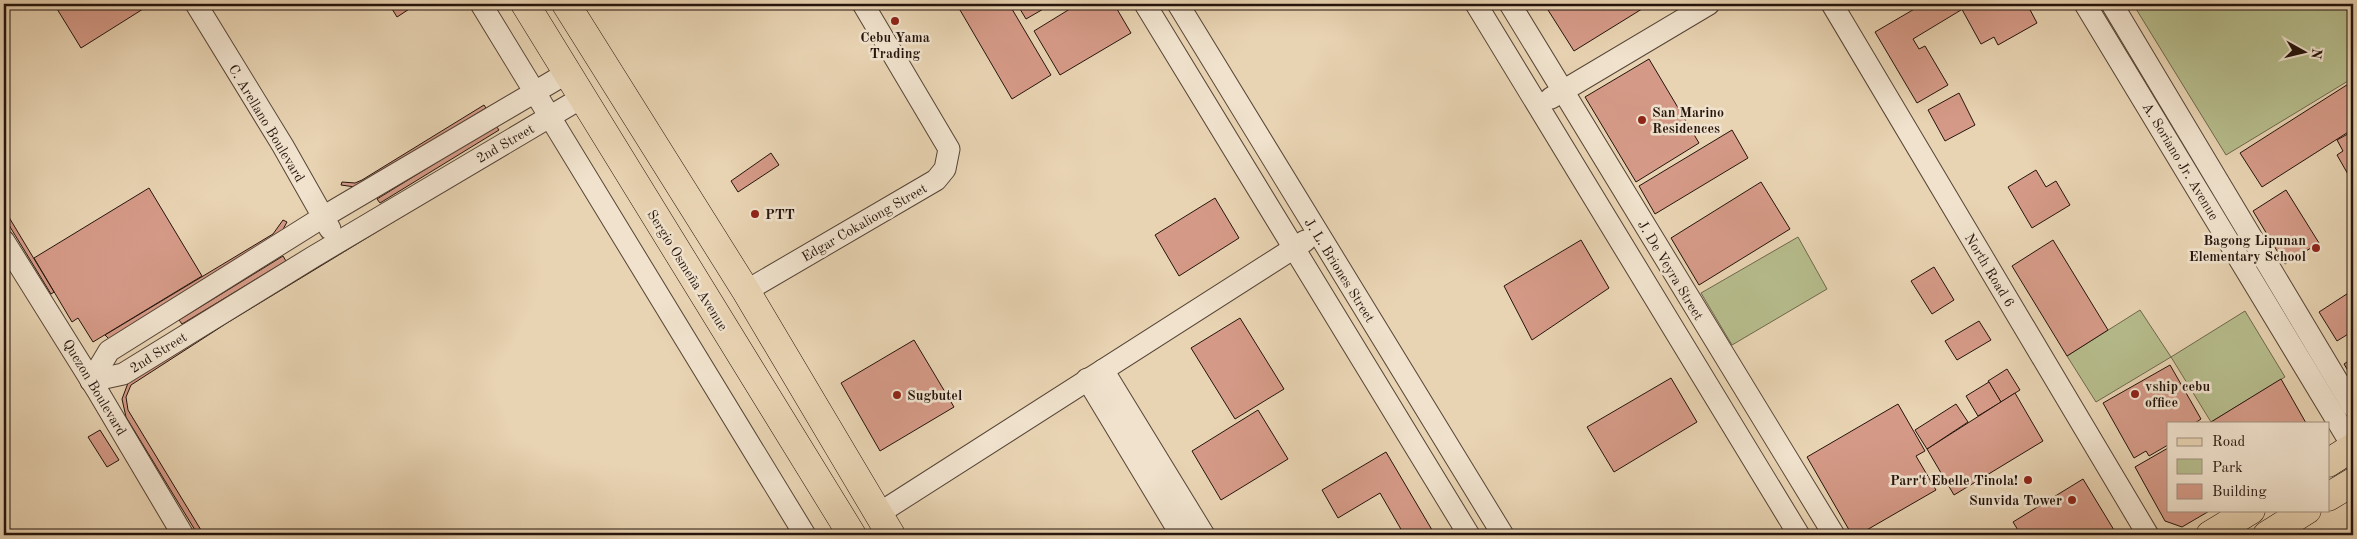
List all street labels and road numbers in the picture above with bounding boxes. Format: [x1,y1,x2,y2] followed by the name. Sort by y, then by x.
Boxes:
[226,62,307,185] street label: C. Arellano Boulevard
[2139,100,2221,223] street label: A. Soriano Jr. Avenue
[474,122,537,166] street label: 2nd Street
[799,181,930,264] street label: Edgar Cokaliong Street
[644,208,730,333] street label: Sergio Osmeña Avenue
[1301,216,1377,325] street label: J. L. Briones Street
[1635,218,1705,323] street label: J. De Veyra Street
[1962,231,2017,310] street label: North Road 6
[128,330,189,376] street label: 2nd Street
[60,337,128,438] street label: Quezon Boulevard

